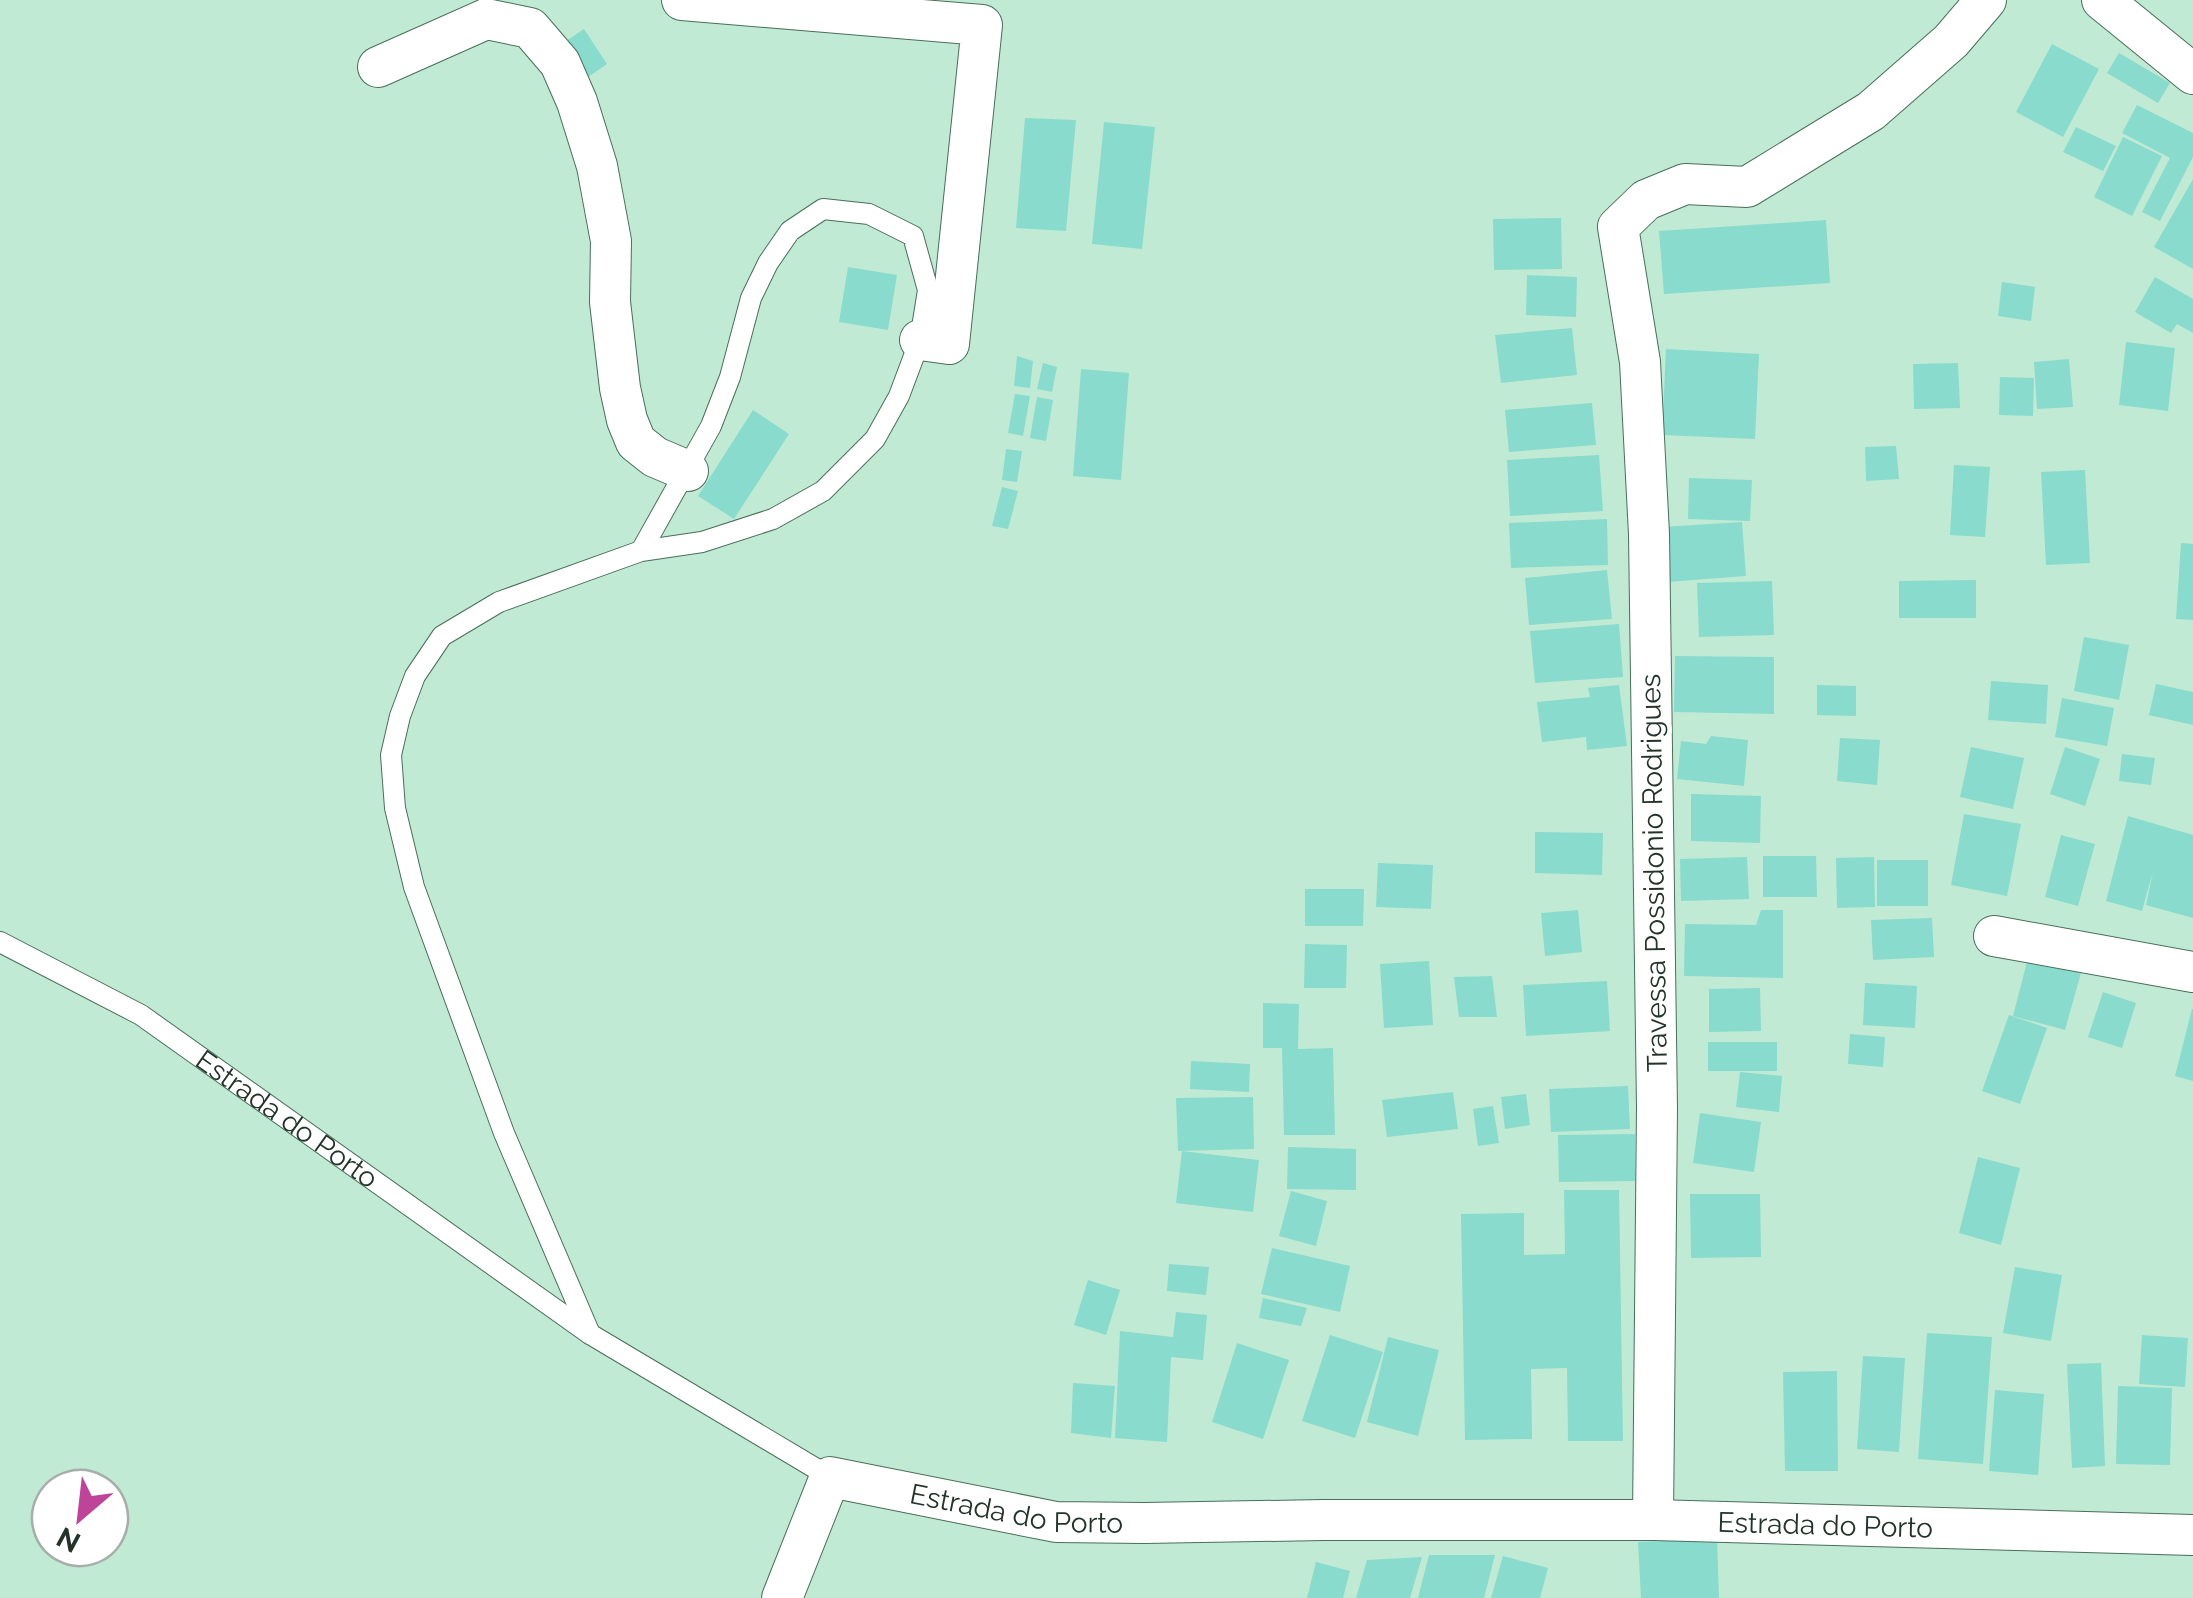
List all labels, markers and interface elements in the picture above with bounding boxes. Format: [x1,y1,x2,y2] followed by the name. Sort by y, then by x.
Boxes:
[1634,674,1674,1072] street label: Travessa Possidonio Rodrigues
[190,1043,385,1195] street label: Estrada do Porto
[30,1468,130,1568] north arrow
[907,1477,1123,1539] street label: Estrada do Porto
[1717,1505,1933,1544] street label: Estrada do Porto
[51,1520,86,1559] text: N

